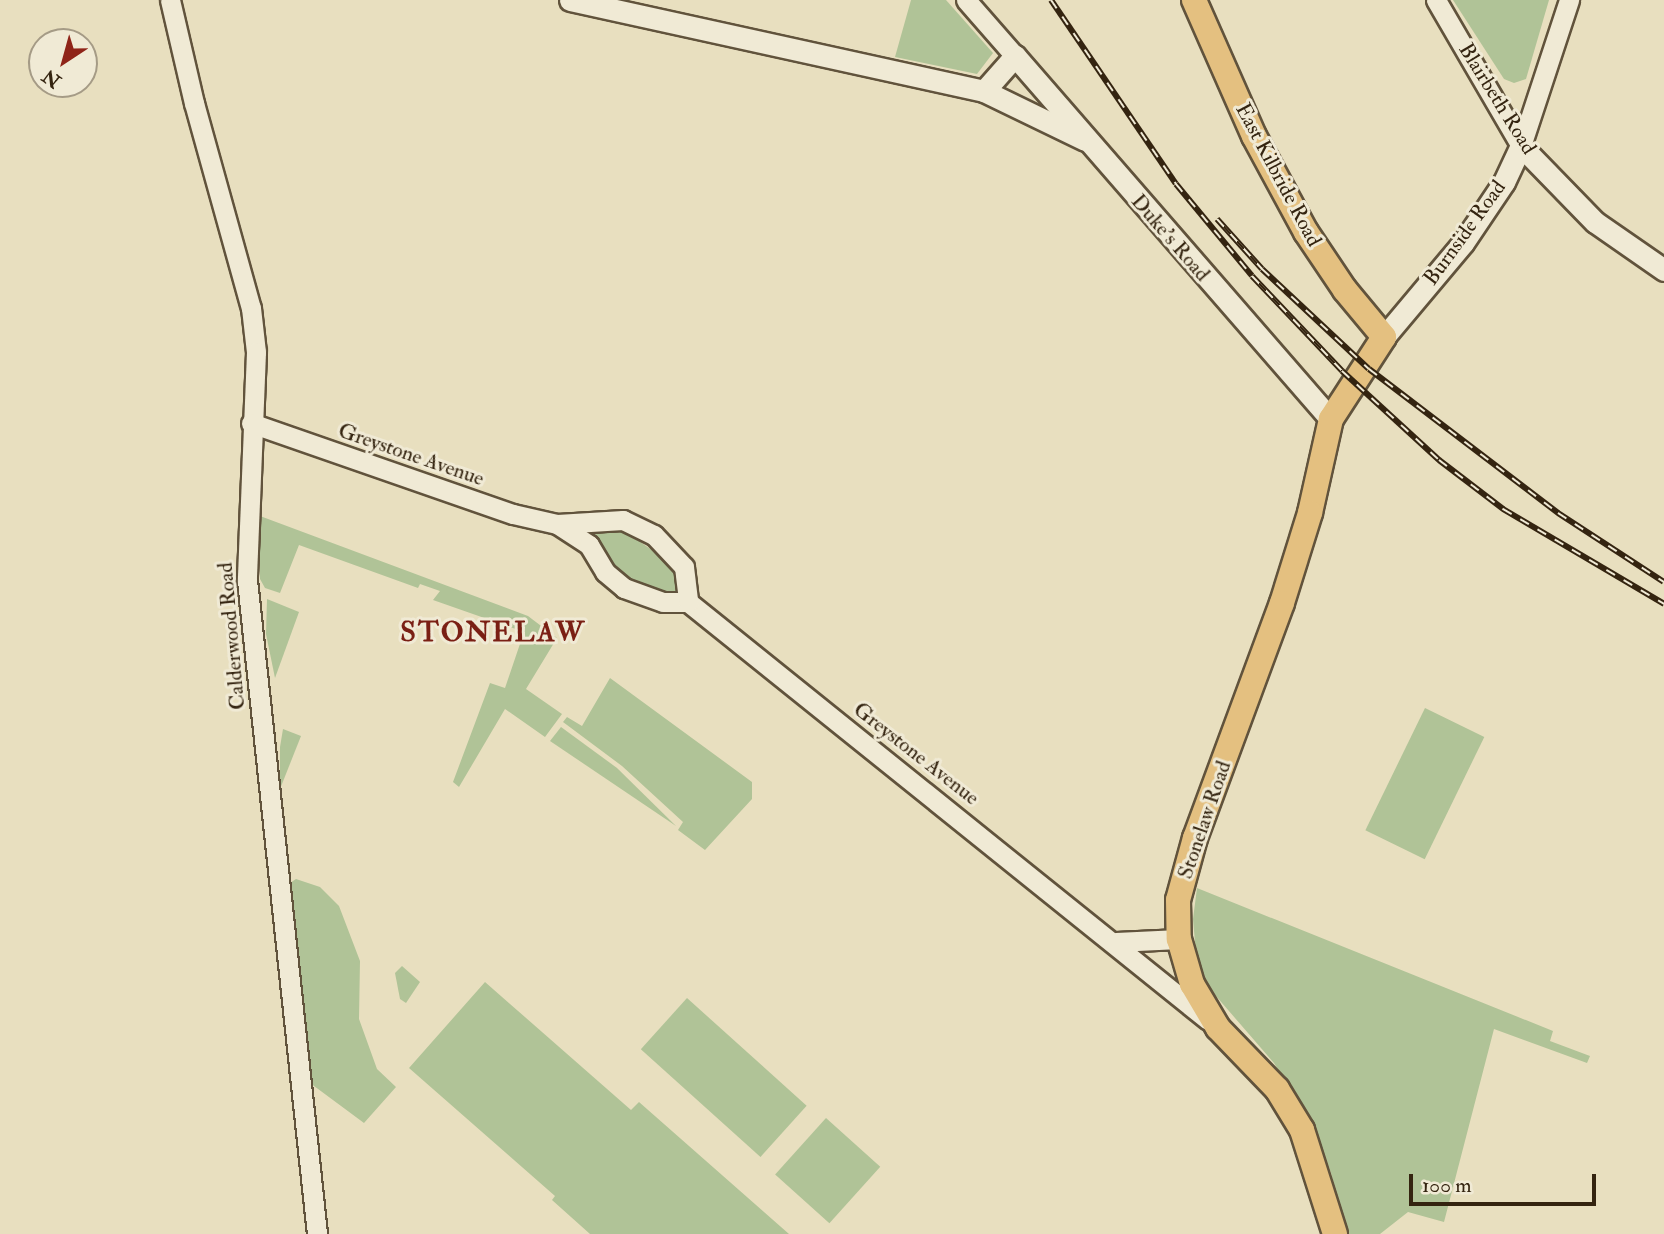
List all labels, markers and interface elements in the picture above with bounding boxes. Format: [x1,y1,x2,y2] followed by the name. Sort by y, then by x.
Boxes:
[28,28,98,98] north arrow
[1453,39,1541,159] street label: Blairbeth Road
[38,64,66,93] text: N
[1230,99,1326,251] street label: East Kilbride Road
[1419,176,1511,290] street label: Burnside Road
[1125,189,1215,287] street label: Duke's Road
[335,418,487,492] street label: Greystone Avenue
[213,561,251,711] street label: Calderwood Road
[401,616,585,650] district label: STONELAW
[848,697,984,811] street label: Greystone Avenue
[1173,758,1237,882] street label: Stonelaw Road
[1412,1160,1599,1204] scale bar
[1422,1172,1472,1199] text: 100 m

